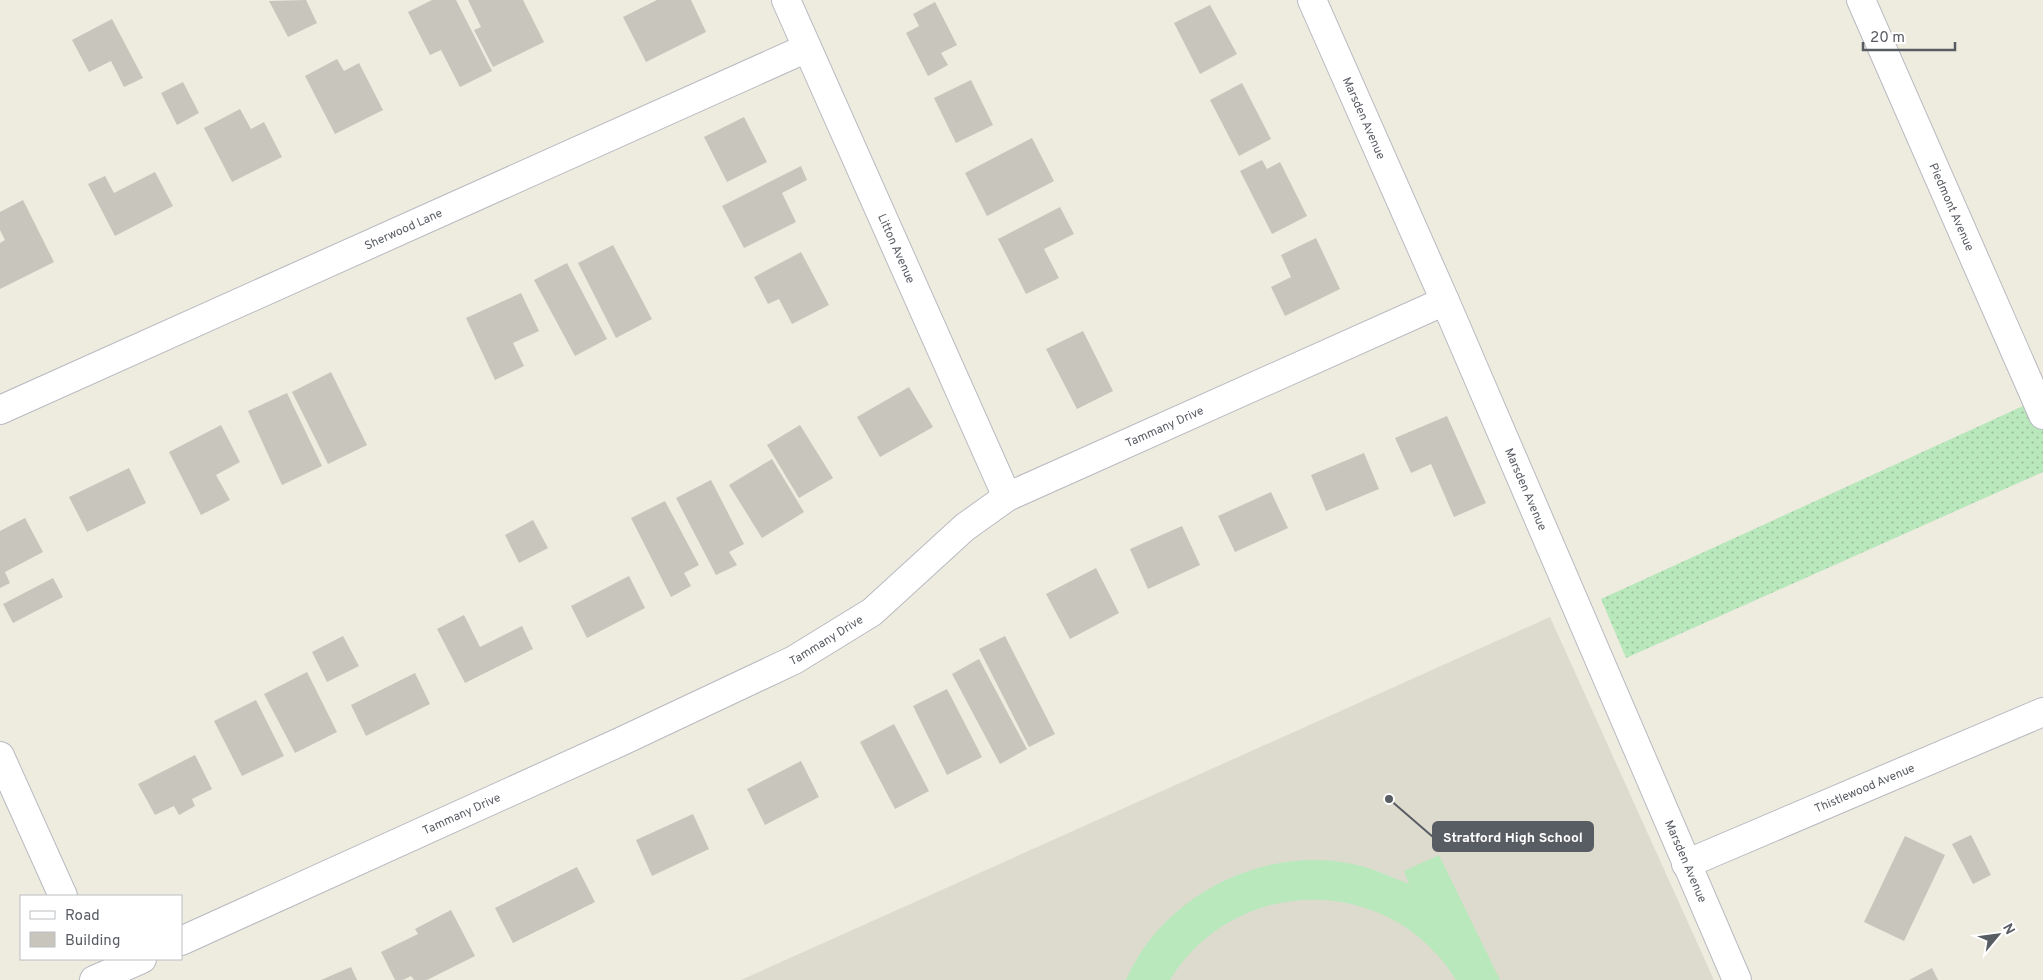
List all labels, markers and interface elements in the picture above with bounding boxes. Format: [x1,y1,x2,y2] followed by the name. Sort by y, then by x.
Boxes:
[1863,20,1956,52] scale bar
[1870,29,1905,48] text: 20 m
[1338,75,1388,162] street label: Marsden Avenue
[1925,161,1977,254] street label: Piedmont Avenue
[362,206,445,254] street label: Sherwood Lane
[873,212,918,286] street label: Litton Avenue
[1123,403,1206,452] street label: Tammany Drive
[1500,446,1550,533] street label: Marsden Avenue
[787,612,867,670] street label: Tammany Drive
[1812,760,1918,817] street label: Thistlewood Avenue
[420,790,504,839] street label: Tammany Drive
[1660,818,1710,905] street label: Marsden Avenue
[1433,822,1593,851] callout: Stratford High School
[1443,830,1583,847] text: Stratford High School
[20,895,182,960] legend
[65,907,100,926] text: Road
[1973,910,2023,960] north arrow
[1998,921,2018,938] text: N
[65,932,120,951] text: Building

